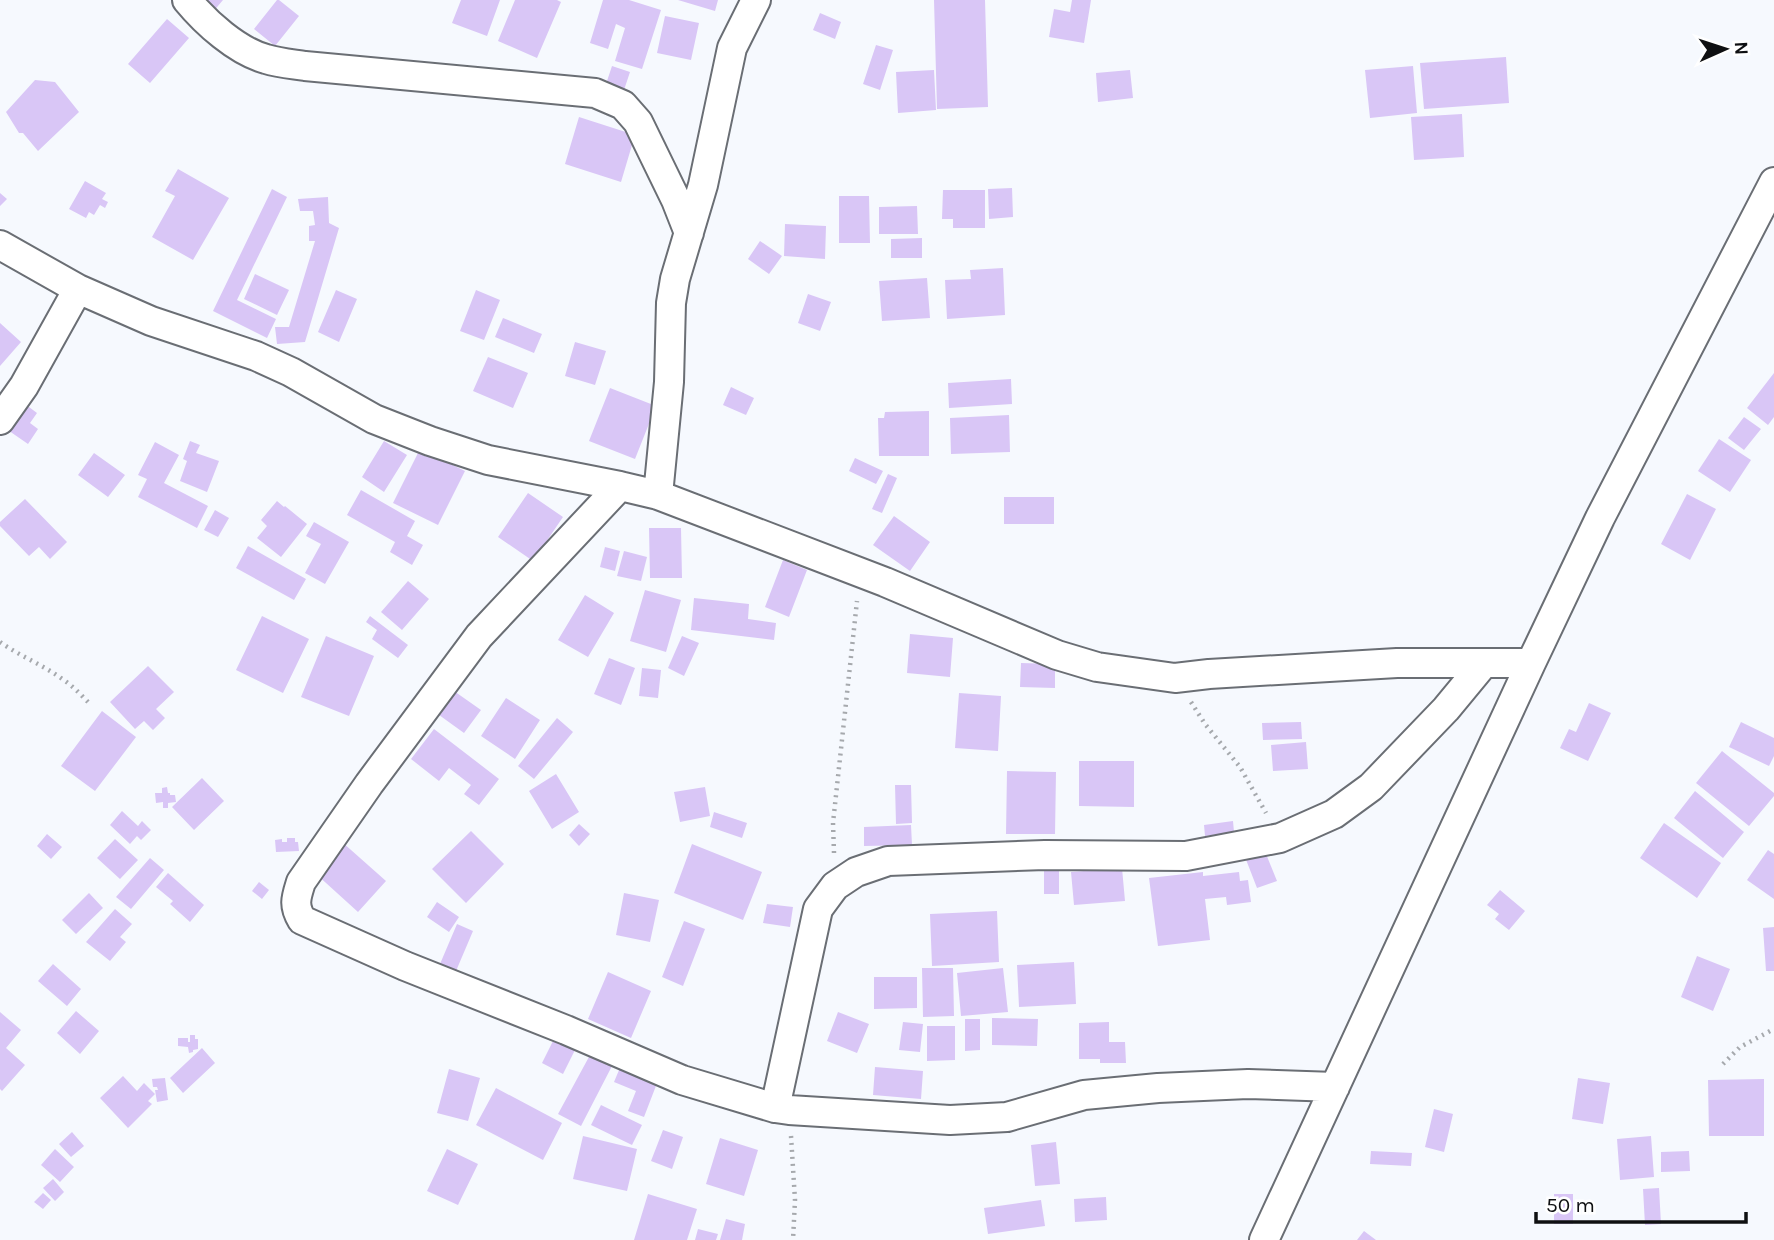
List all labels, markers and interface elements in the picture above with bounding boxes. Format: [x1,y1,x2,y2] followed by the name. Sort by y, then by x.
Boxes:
[1690,14,1760,84] north arrow
[1730,41,1752,56] text: N
[1536,1180,1746,1224] scale bar
[1546,1193,1595,1217] text: 50 m

